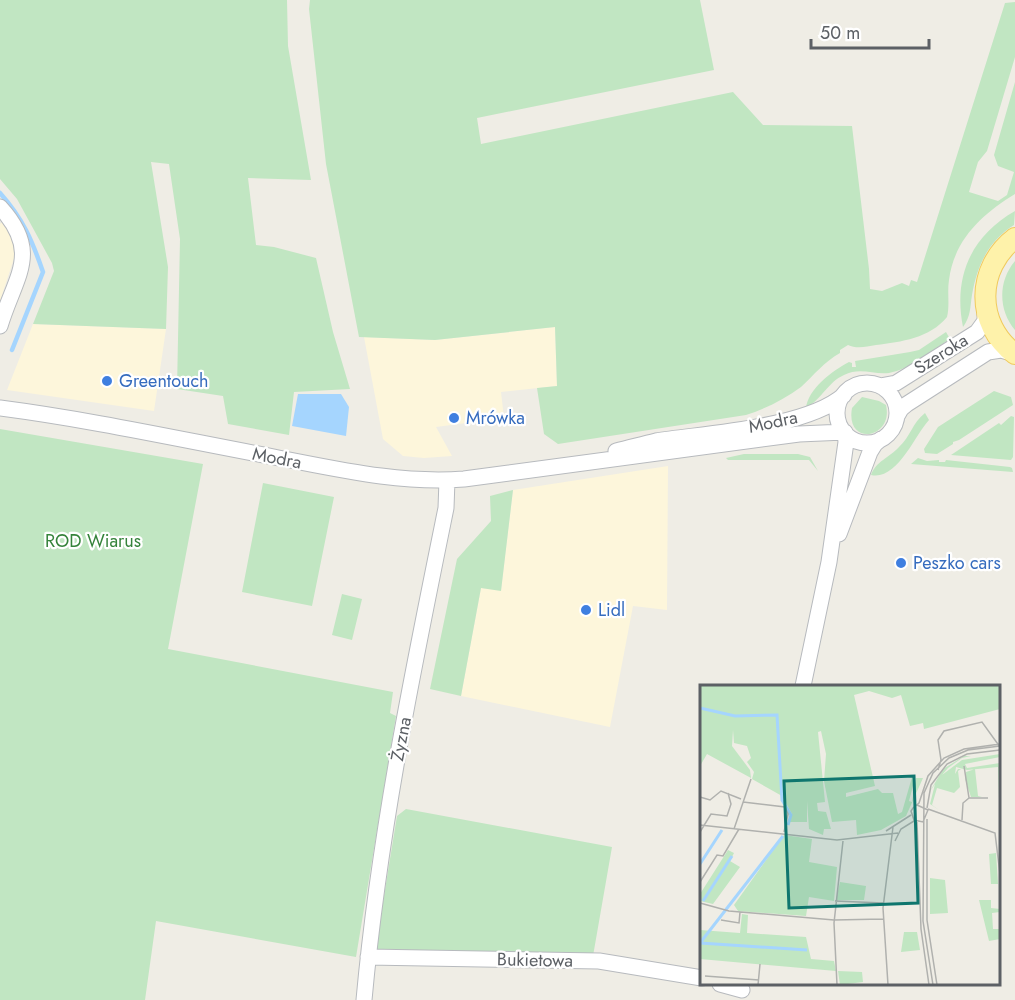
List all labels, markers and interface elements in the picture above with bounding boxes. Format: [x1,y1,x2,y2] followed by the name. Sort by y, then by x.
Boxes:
[811,12,930,50] scale bar
[820,20,860,46] text: 50 m
[909,327,973,381] street label: Szeroka
[119,368,209,394] place label: Greentouch
[100,374,114,388] marker: Greentouch
[746,404,800,440] street label: Modra
[466,405,525,431] place label: Mrówka
[447,411,461,425] marker: Mrówka
[250,441,304,475] street label: Modra
[45,528,141,554] park label: ROD Wiarus
[913,550,1001,576] place label: Peszko cars
[894,556,908,570] marker: Peszko cars
[598,597,625,623] place label: Lidl
[579,603,593,617] marker: Lidl
[700,685,1000,985] inset map
[384,715,418,763] street label: Żyzna
[497,946,573,974] street label: Bukietowa

